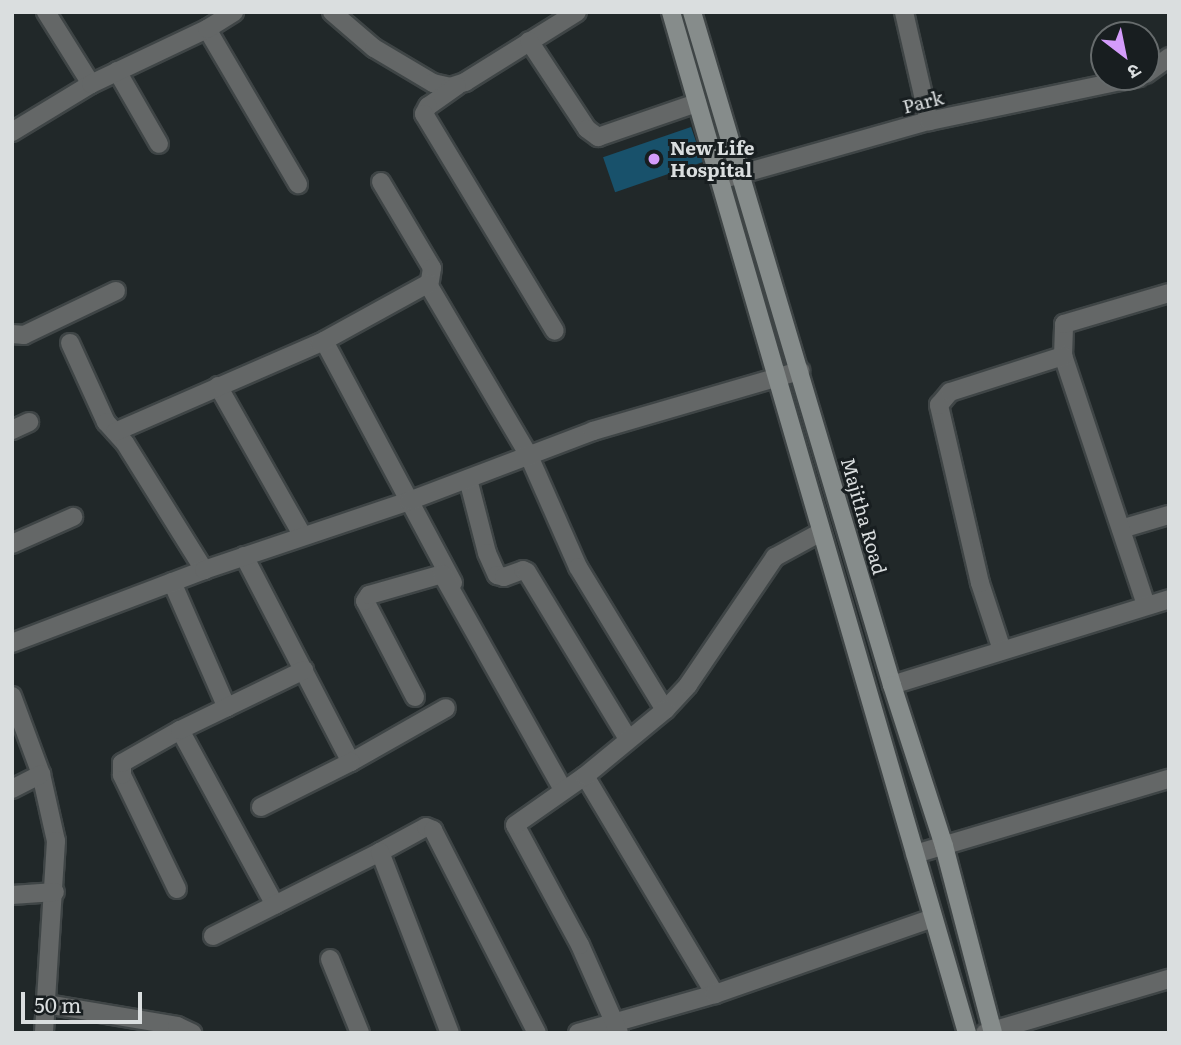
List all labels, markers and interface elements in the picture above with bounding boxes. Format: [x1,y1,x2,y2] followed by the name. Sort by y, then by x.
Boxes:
[1090,21,1160,91] north arrow
[1123,57,1147,87] text: उ
[900,86,946,118] street label: Park
[670,137,754,181] place label: New Life Hospital
[644,149,664,169] marker: New Life Hospital
[836,455,892,577] street label: Majitha Road
[24,978,145,1022] scale bar
[34,988,81,1019] text: 50 m

